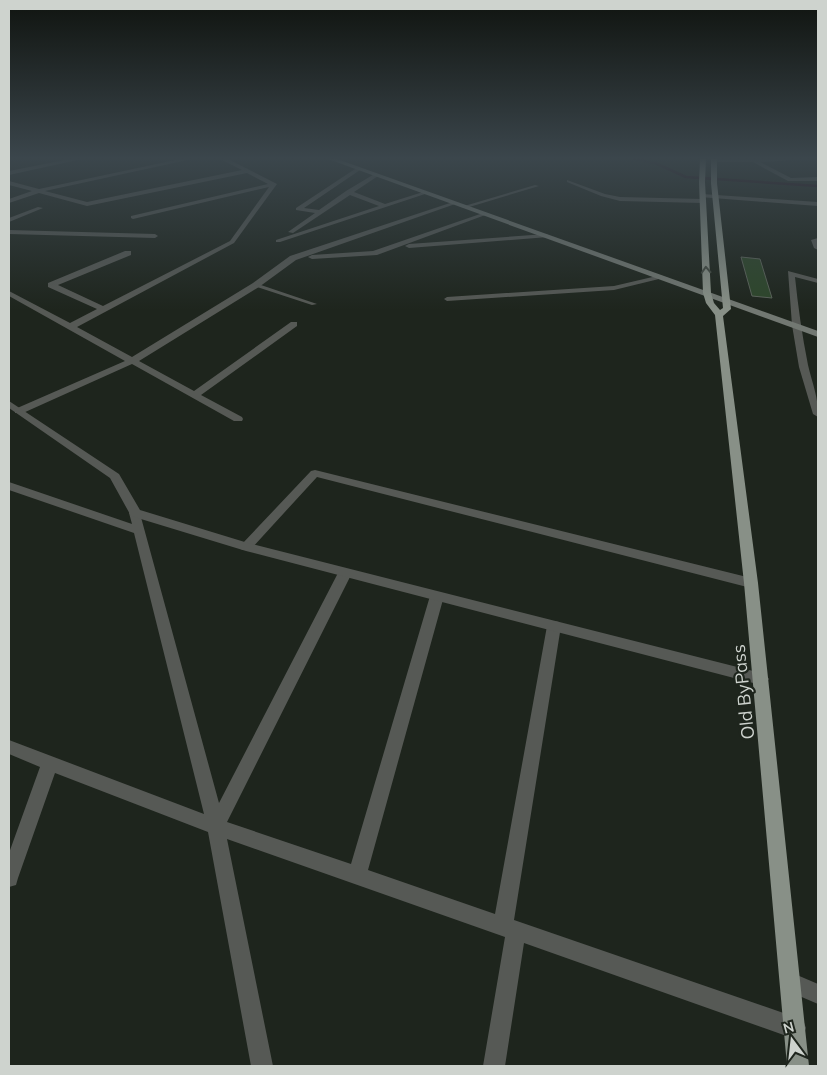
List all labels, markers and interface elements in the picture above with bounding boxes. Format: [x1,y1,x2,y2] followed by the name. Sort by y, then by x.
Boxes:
[701,266,712,274] one-way arrow
[727,643,759,741] street label: Old ByPass
[767,1015,817,1065] north arrow
[781,1017,796,1038] text: N

